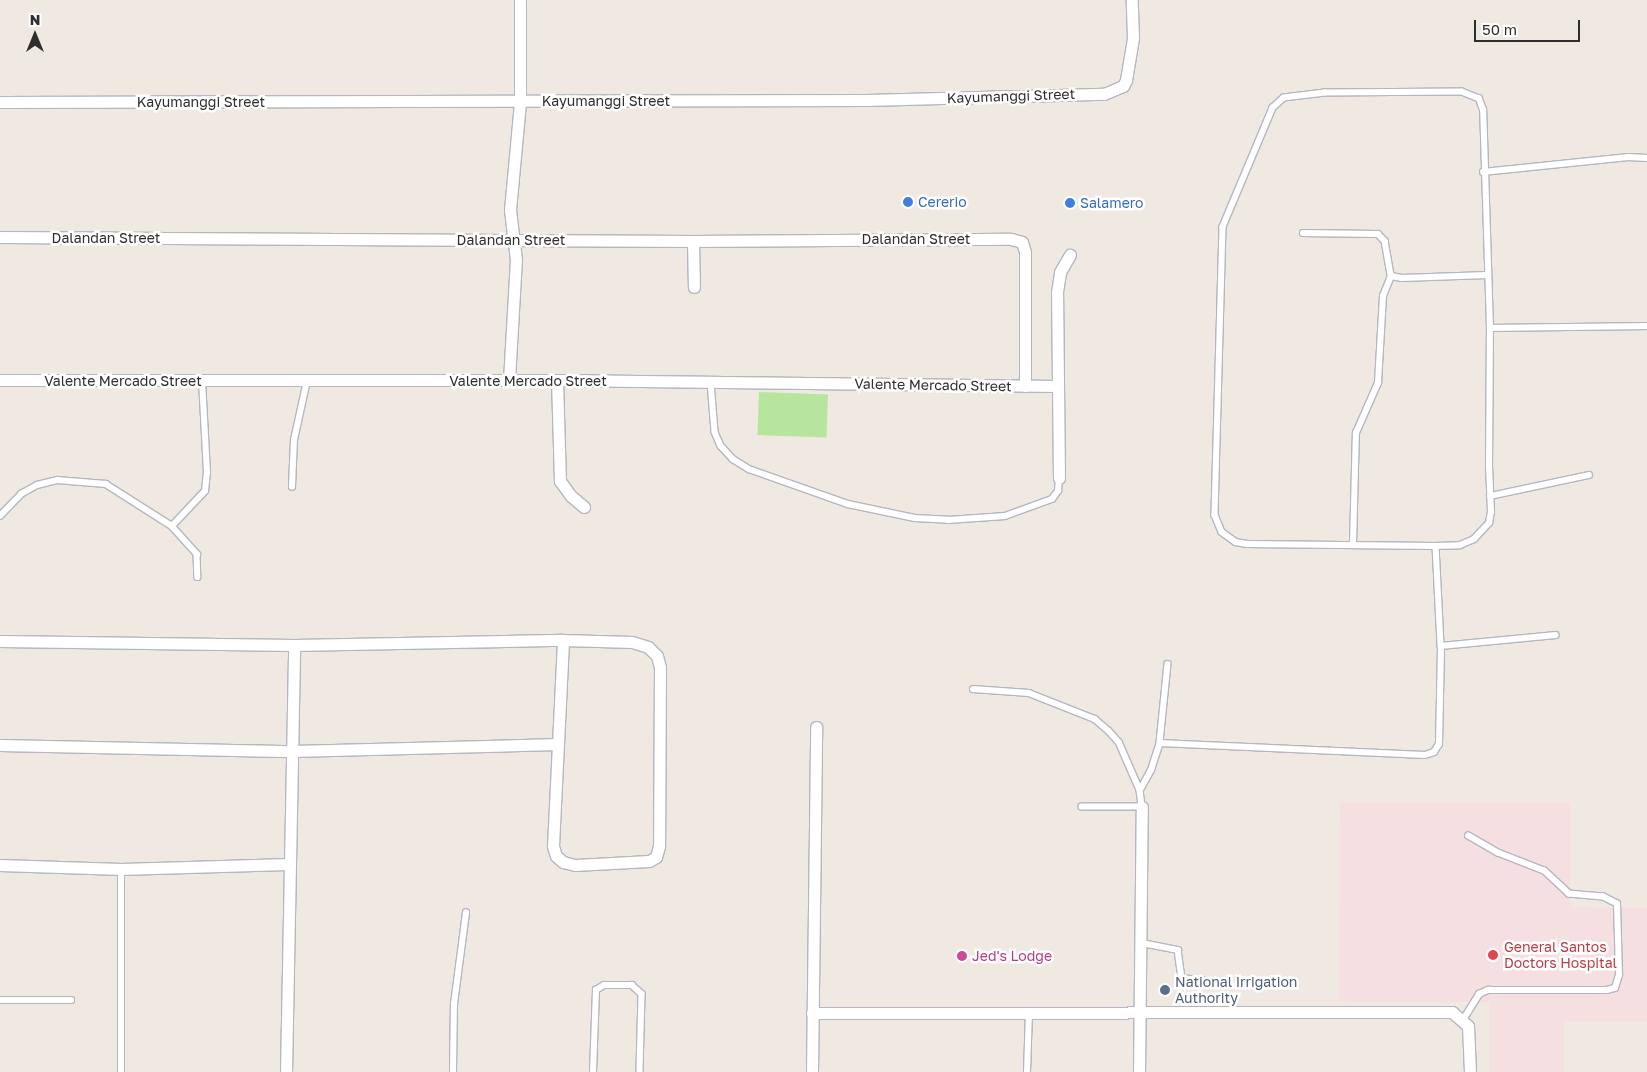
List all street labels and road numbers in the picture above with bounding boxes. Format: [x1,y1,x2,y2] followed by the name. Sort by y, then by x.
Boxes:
[947,85,1075,107] street label: Kayumanggi Street
[542,93,670,109] street label: Kayumanggi Street
[137,94,265,110] street label: Kayumanggi Street
[52,230,160,246] street label: Dalandan Street
[862,231,970,247] street label: Dalandan Street
[457,232,565,248] street label: Dalandan Street
[44,373,202,389] street label: Valente Mercado Street
[449,373,607,389] street label: Valente Mercado Street
[854,375,1012,395] street label: Valente Mercado Street

